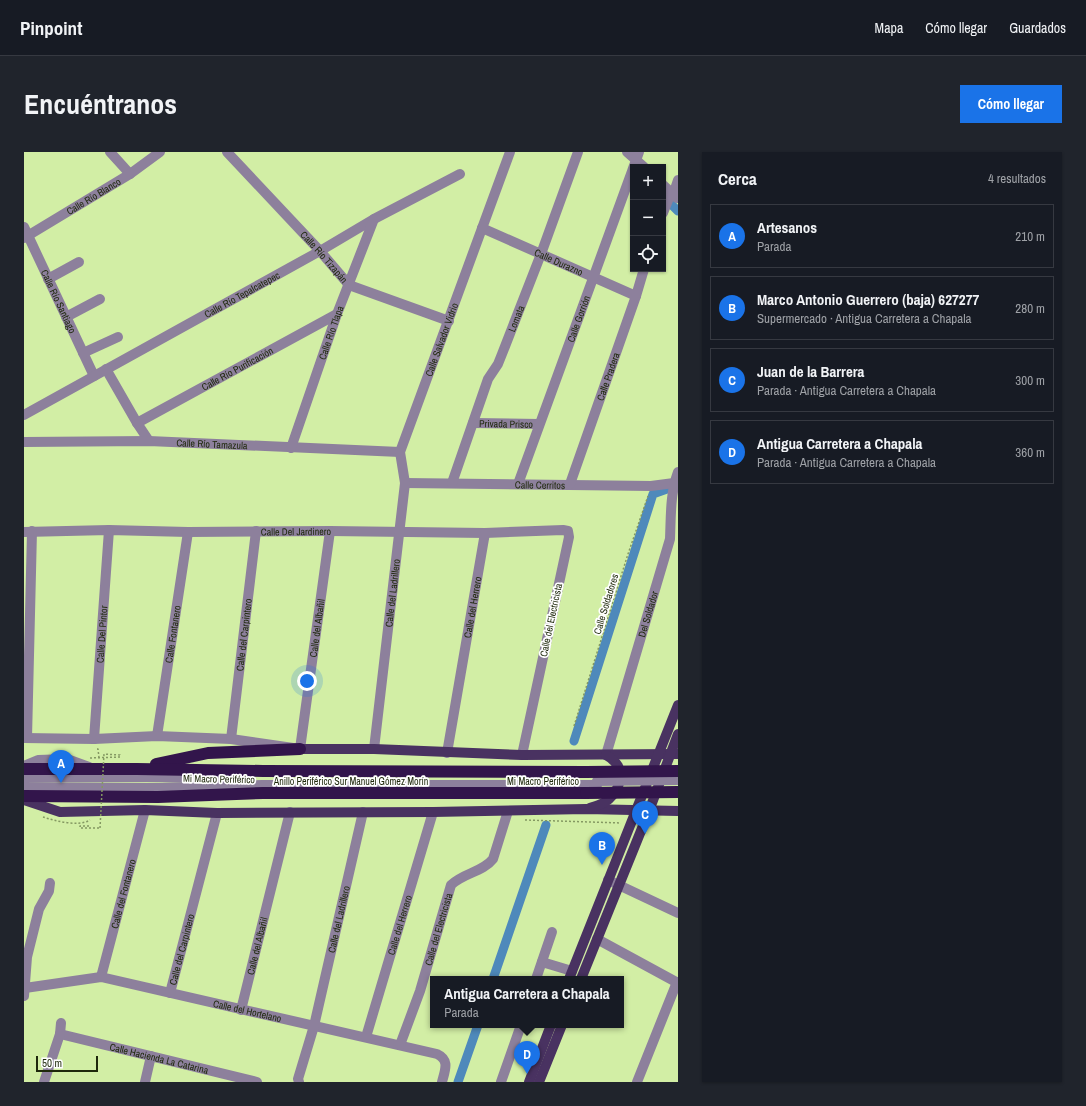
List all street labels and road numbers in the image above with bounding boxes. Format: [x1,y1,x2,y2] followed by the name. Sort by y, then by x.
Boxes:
[64,175,123,217] street label: Calle Río Blanco
[298,228,351,286] street label: Calle Río Tizapán
[532,245,586,279] street label: Calle Durazno
[38,267,80,336] street label: Calle Río Santiago
[202,268,282,320] street label: Calle Río Tepalcatepec
[564,293,593,344] street label: Calle Gorrión
[422,301,461,378] street label: Calle Salvador Vidrio
[315,303,346,361] street label: Calle Río Tlapa
[505,303,527,334] street label: Lomata
[199,344,275,393] street label: Calle Río Purificación
[593,350,622,402] street label: Calle Pradera
[479,417,533,430] street label: Privada Prisco
[176,436,248,452] street label: Calle Río Tamazula
[515,478,565,491] street label: Calle Cerritos
[261,524,332,538] street label: Calle Del Jardinero
[382,558,403,628] street label: Calle del Ladrillero
[591,572,621,636] street label: Calle Soldadores
[461,575,484,639] street label: Calle del Herrero
[537,582,565,658] street label: Calle del Electricista
[635,589,661,639] street label: Del Soldador
[233,597,254,672] street label: Calle del Carpintero
[306,598,327,658] street label: Calle del Albañil
[162,604,183,664] street label: Calle Fontanero
[93,605,110,663] street label: Calle Del Pintor
[183,772,256,786] street label: Mi Macro Periférico
[273,775,428,788] street label: Anillo Periférico Sur Manuel Gómez Morín
[507,775,579,788] street label: Mi Macro Periférico
[108,857,138,930] street label: Calle del Fontanero
[324,884,353,954] street label: Calle del Ladrillero
[421,891,455,967] street label: Calle del Electricista
[384,893,415,956] street label: Calle del Herrero
[166,912,197,986] street label: Calle del Carpintero
[243,916,270,976] street label: Calle del Albañil
[212,996,283,1025] street label: Calle del Hortelano
[108,1040,210,1077] street label: Calle Hacienda La Catarina

